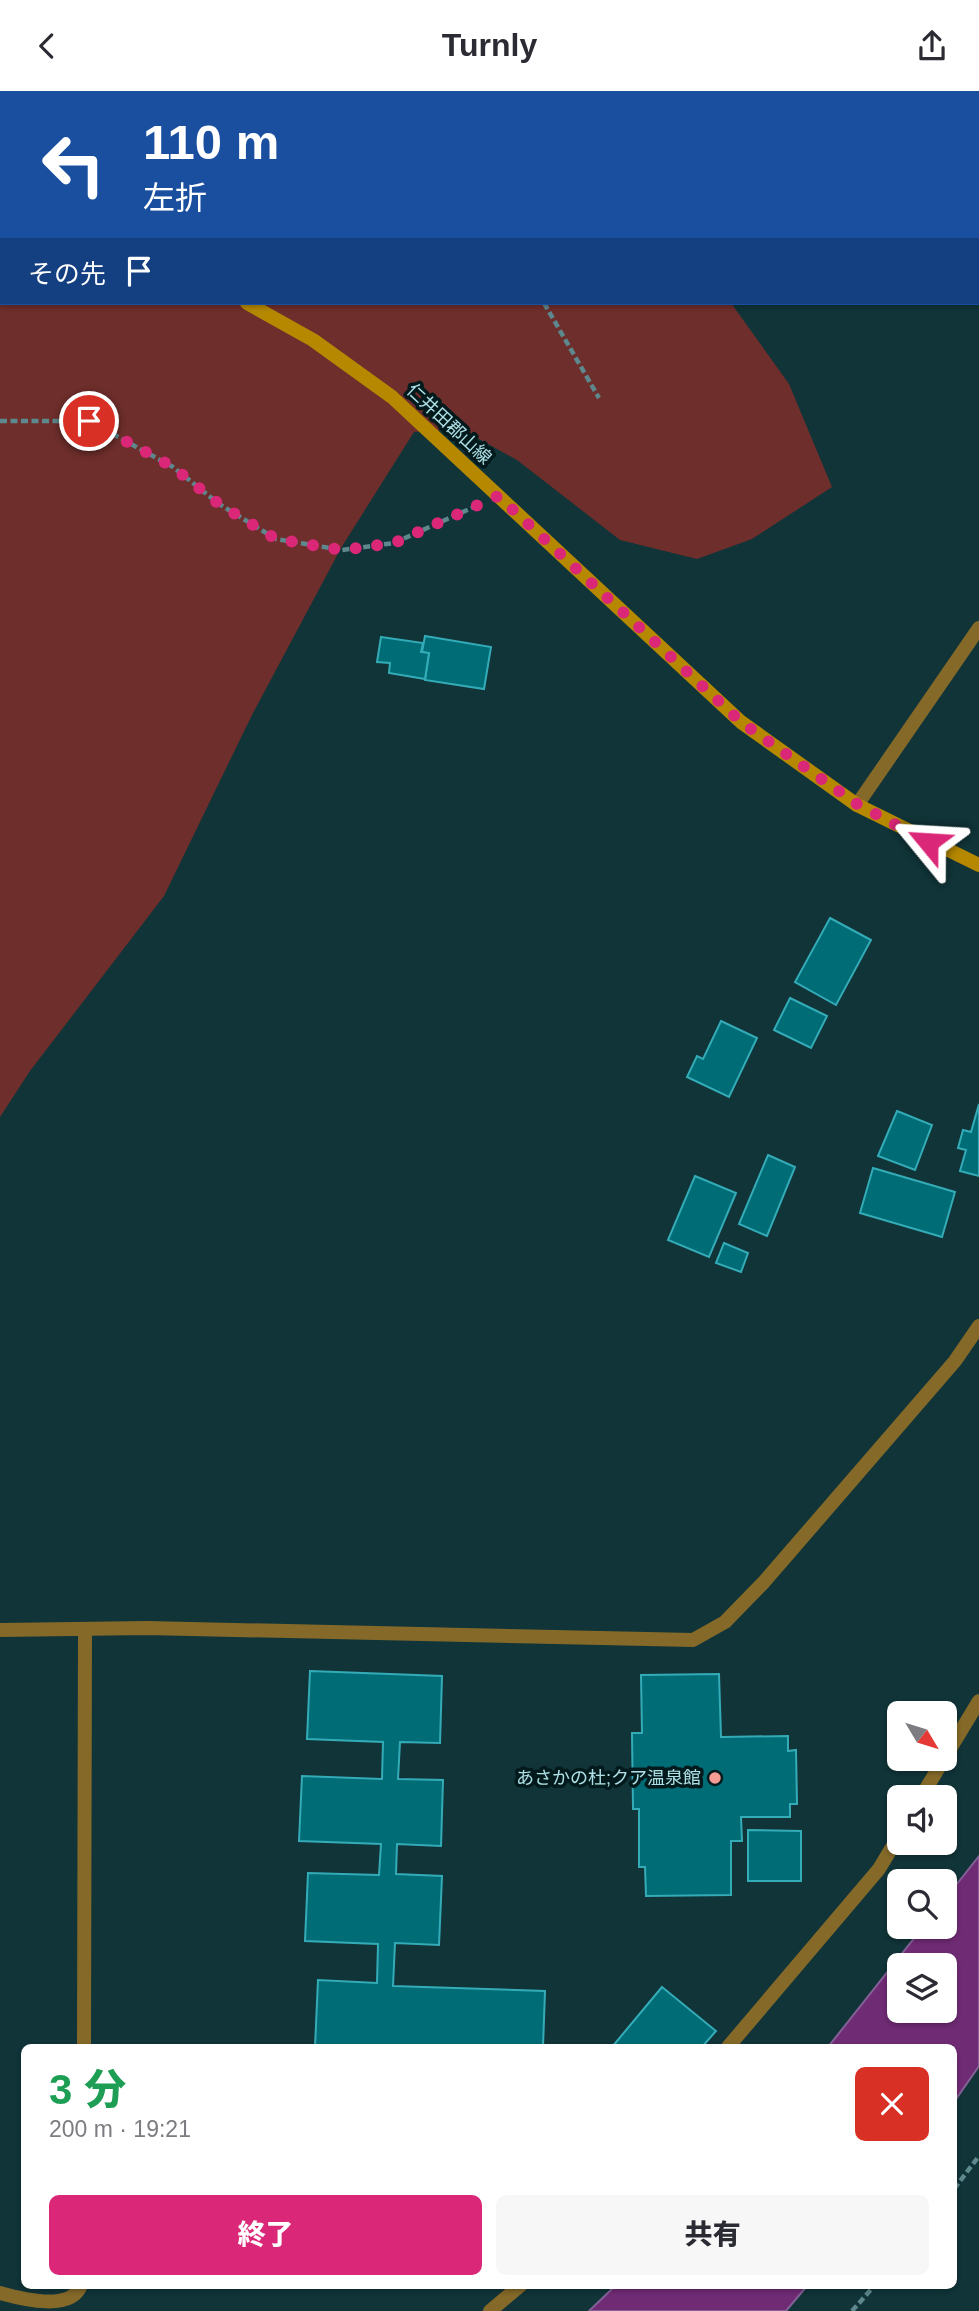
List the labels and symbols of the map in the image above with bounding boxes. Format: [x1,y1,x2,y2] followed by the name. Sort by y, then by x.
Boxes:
[403,380,495,468] street label: 仁井田郡山線
[59,391,119,451] pin
[891,805,965,879] position arrow
[887,1701,957,1771] north arrow
[516,1768,701,1788] place label: あさかの杜;クア温泉館
[707,1770,723,1786] marker: あさかの杜;クア温泉館

